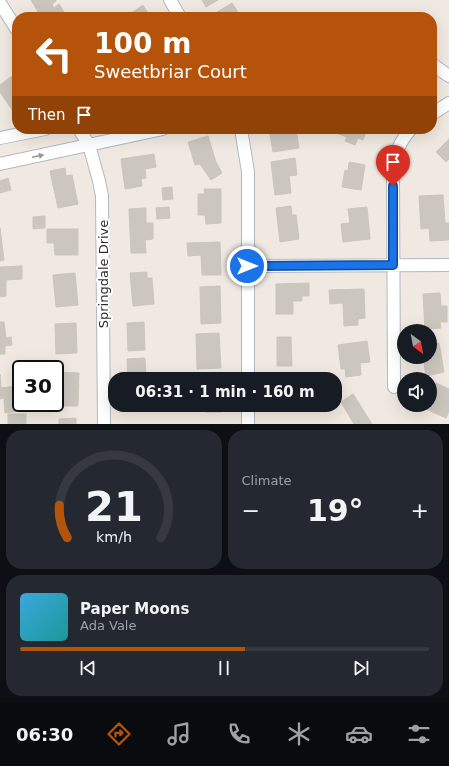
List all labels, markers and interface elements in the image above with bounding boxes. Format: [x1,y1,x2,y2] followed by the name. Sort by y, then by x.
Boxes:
[94,27,191,60] text: 100 m
[28,28,80,80] icon: left
[94,61,247,82] text: Sweetbriar Court
[73,104,95,126] icon: arrive
[28,106,65,124] text: Then
[376,145,410,186] pin
[382,151,404,173] icon: arrive
[32,152,44,158] one-way arrow
[96,220,111,328] street label: Springdale Drive
[226,245,268,287] position arrow
[397,324,437,364] north arrow
[397,324,437,412] map controls
[12,360,64,412] speed limit sign: 30
[397,372,437,412] button: sound
[135,383,315,401] text: 06:31 · 1 min · 160 m
[242,473,292,488] text: Climate
[85,481,143,530] text: 21
[307,493,364,528] text: 19°
[242,498,260,523] text: −
[411,498,429,523] text: +
[96,528,132,544] text: km/h
[80,600,189,618] text: Paper Moons
[80,618,136,633] text: Ada Vale
[77,657,99,679] icon: previous
[213,657,235,679] icon: pause
[350,657,372,679] icon: next
[105,720,133,748] icon: directions
[165,720,193,748] icon: music
[225,720,253,748] icon: phone
[285,720,313,748] icon: climate
[345,720,373,748] icon: car
[405,720,433,748] icon: filters
[16,724,73,745] text: 06:30

